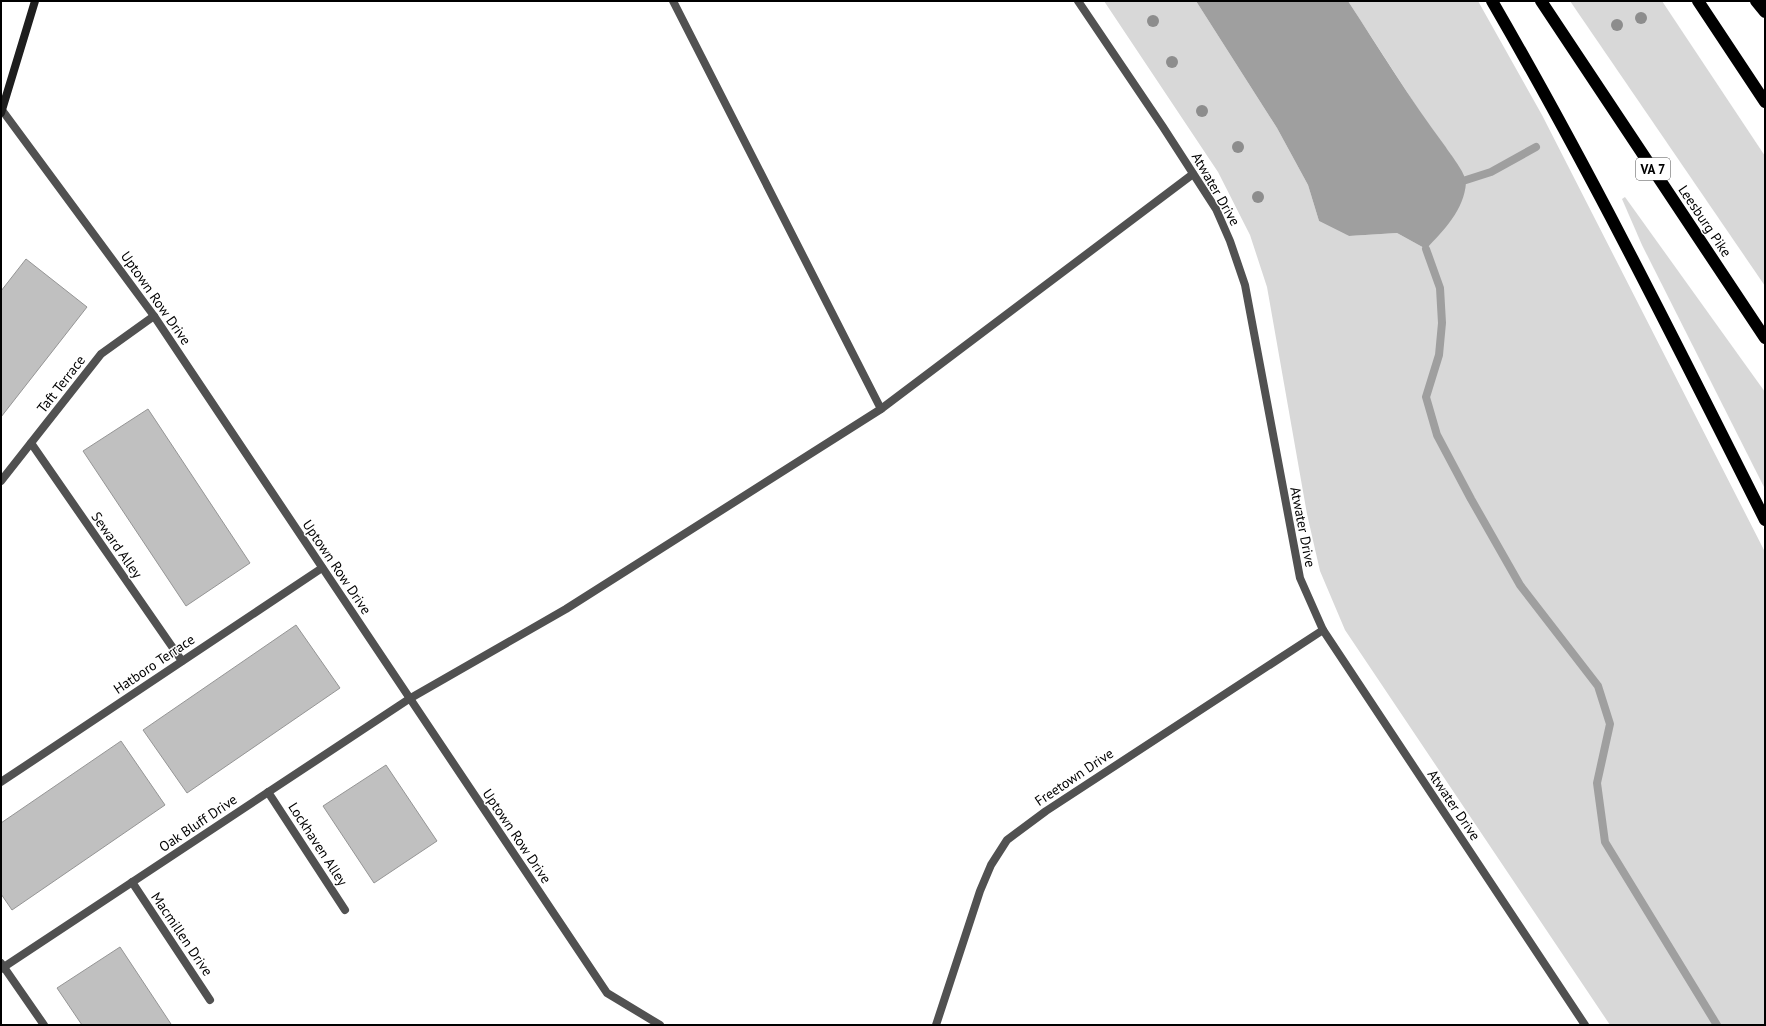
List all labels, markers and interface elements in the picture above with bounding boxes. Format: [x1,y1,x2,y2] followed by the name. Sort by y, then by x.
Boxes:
[1188,149,1244,229] street label: Atwater Drive
[1636,158,1670,180] road number: VA 7
[1674,182,1736,260] street label: Leesburg Pike
[117,248,195,348] street label: Uptown Row Drive
[33,352,89,416] street label: Taft Terrace
[1286,485,1320,569] street label: Atwater Drive
[88,508,147,582] street label: Seward Alley
[299,516,375,618] street label: Uptown Row Drive
[110,630,198,698] street label: Hatboro Terrace
[1031,744,1117,810] street label: Freetown Drive
[1424,766,1484,844] street label: Atwater Drive
[479,785,555,887] street label: Uptown Row Drive
[155,790,241,856] street label: Oak Bluff Drive
[284,799,352,890] street label: Lockhaven Alley
[147,889,217,979] street label: Macmillen Drive

